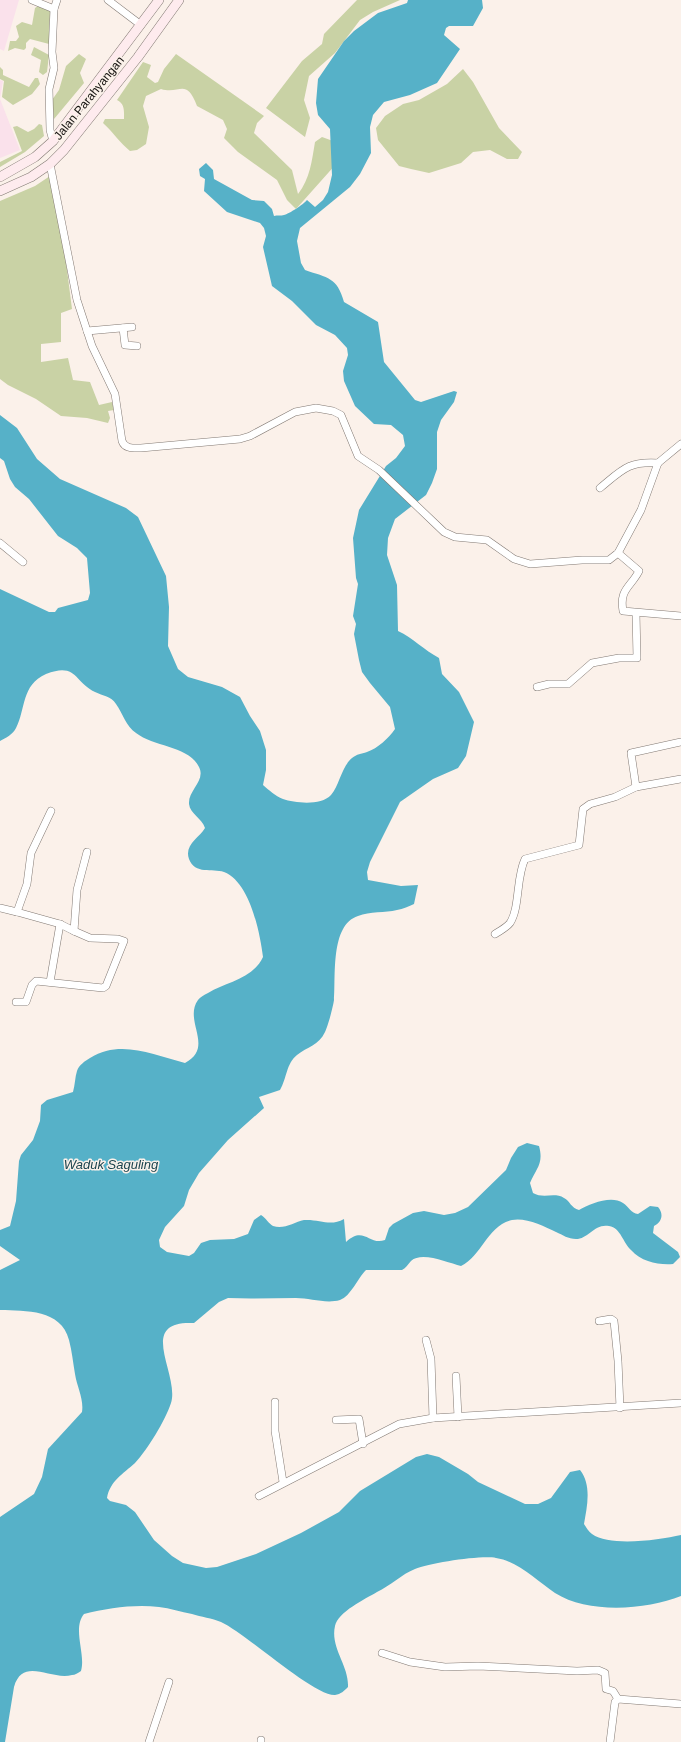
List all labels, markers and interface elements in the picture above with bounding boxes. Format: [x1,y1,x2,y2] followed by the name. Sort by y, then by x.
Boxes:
[51,53,127,143] street label: Jalan Parahyangan
[64,1157,159,1172] water label: Waduk Saguling

